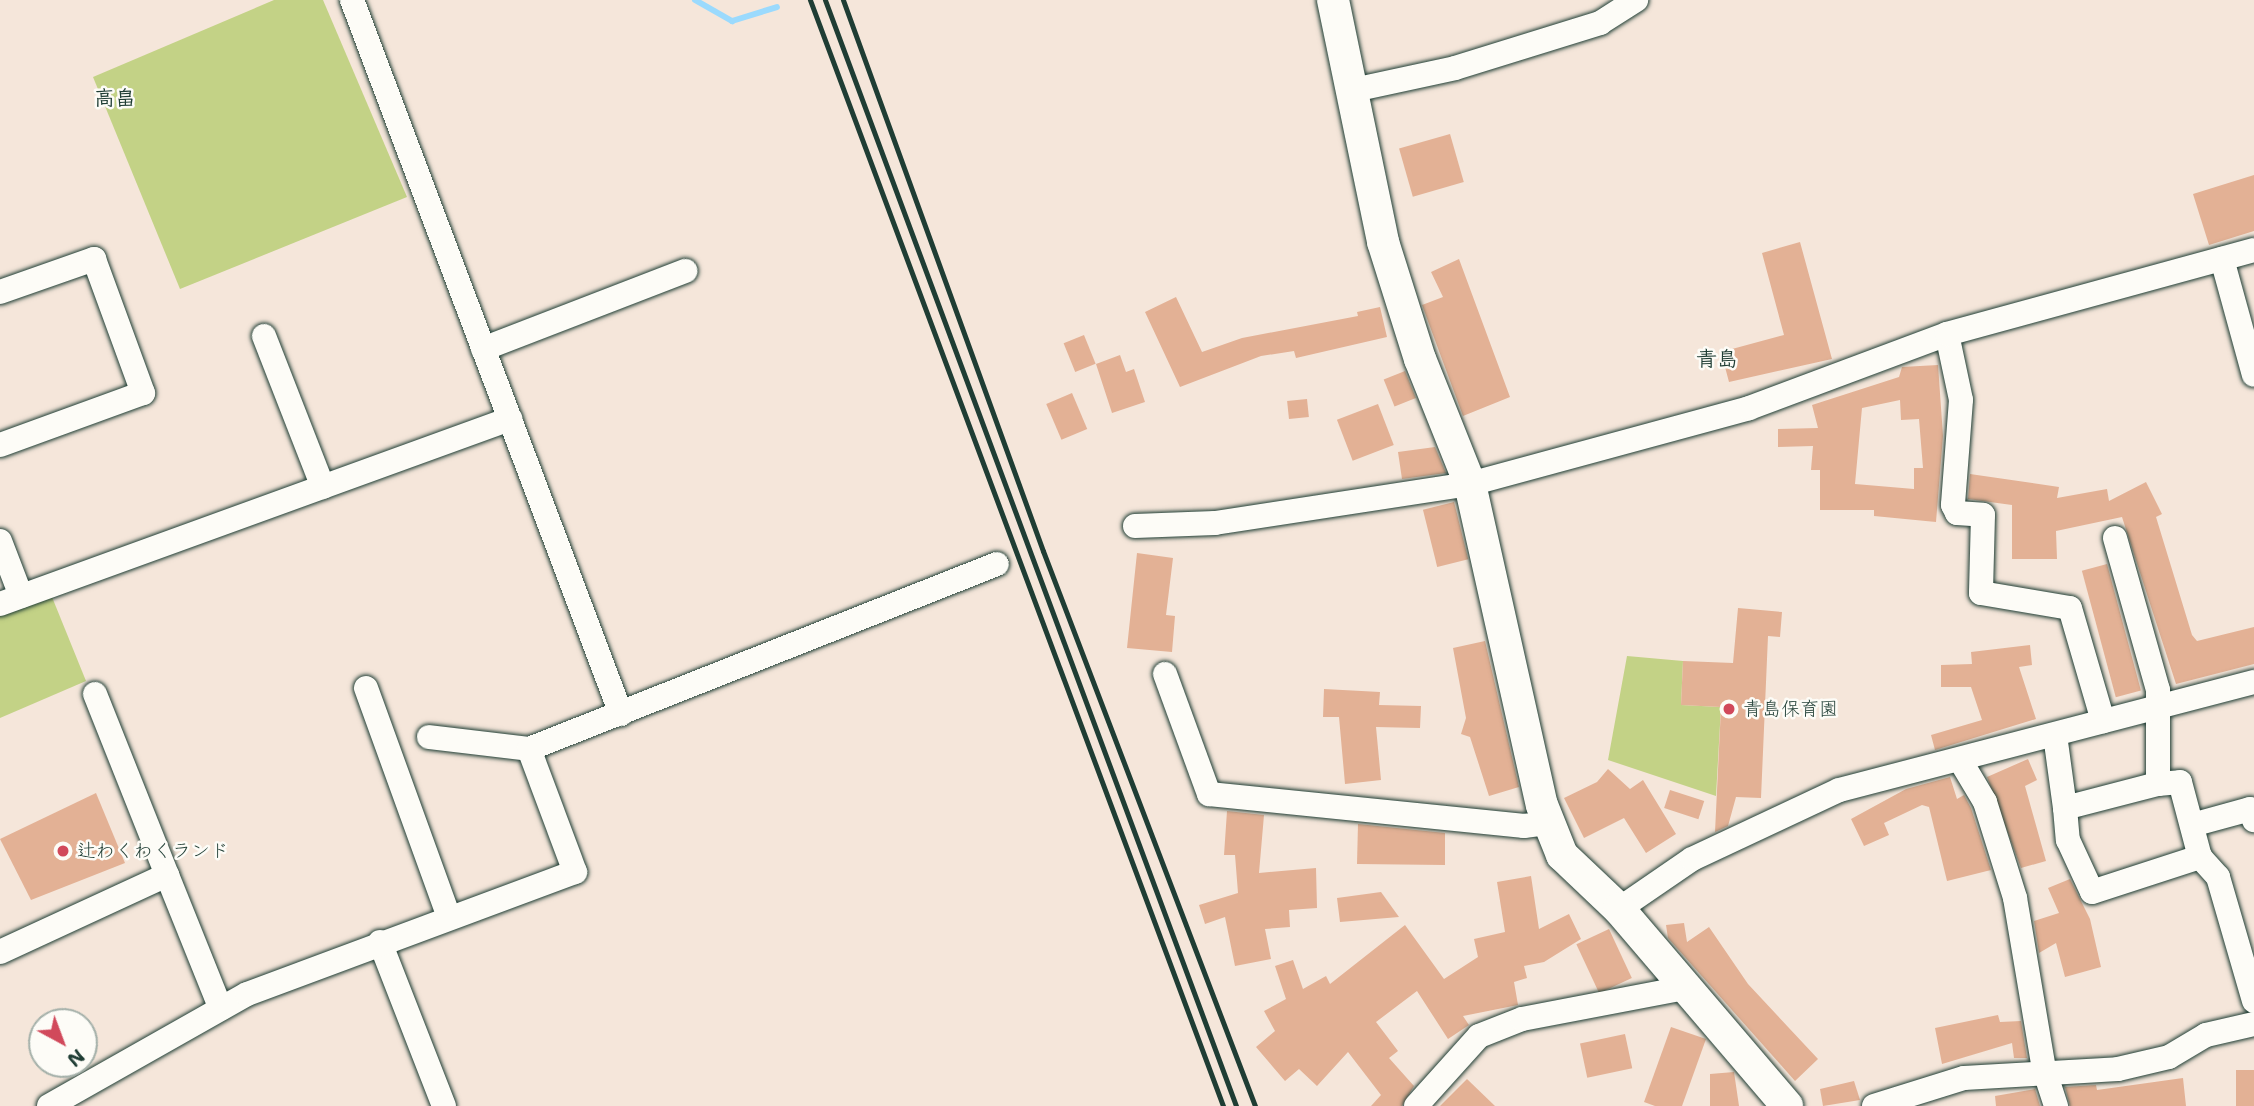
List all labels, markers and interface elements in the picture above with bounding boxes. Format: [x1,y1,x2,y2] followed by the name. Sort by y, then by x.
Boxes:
[94,85,136,111] district label: 高畠
[1696,346,1738,372] district label: 青島
[1743,698,1838,720] place label: 青島保育園
[1721,701,1737,717] marker: 青島保育園
[77,840,229,862] place label: 辻わくわくランド
[55,843,71,859] marker: 辻わくわくランド
[28,1008,98,1078] north arrow
[62,1043,90,1072] text: N

